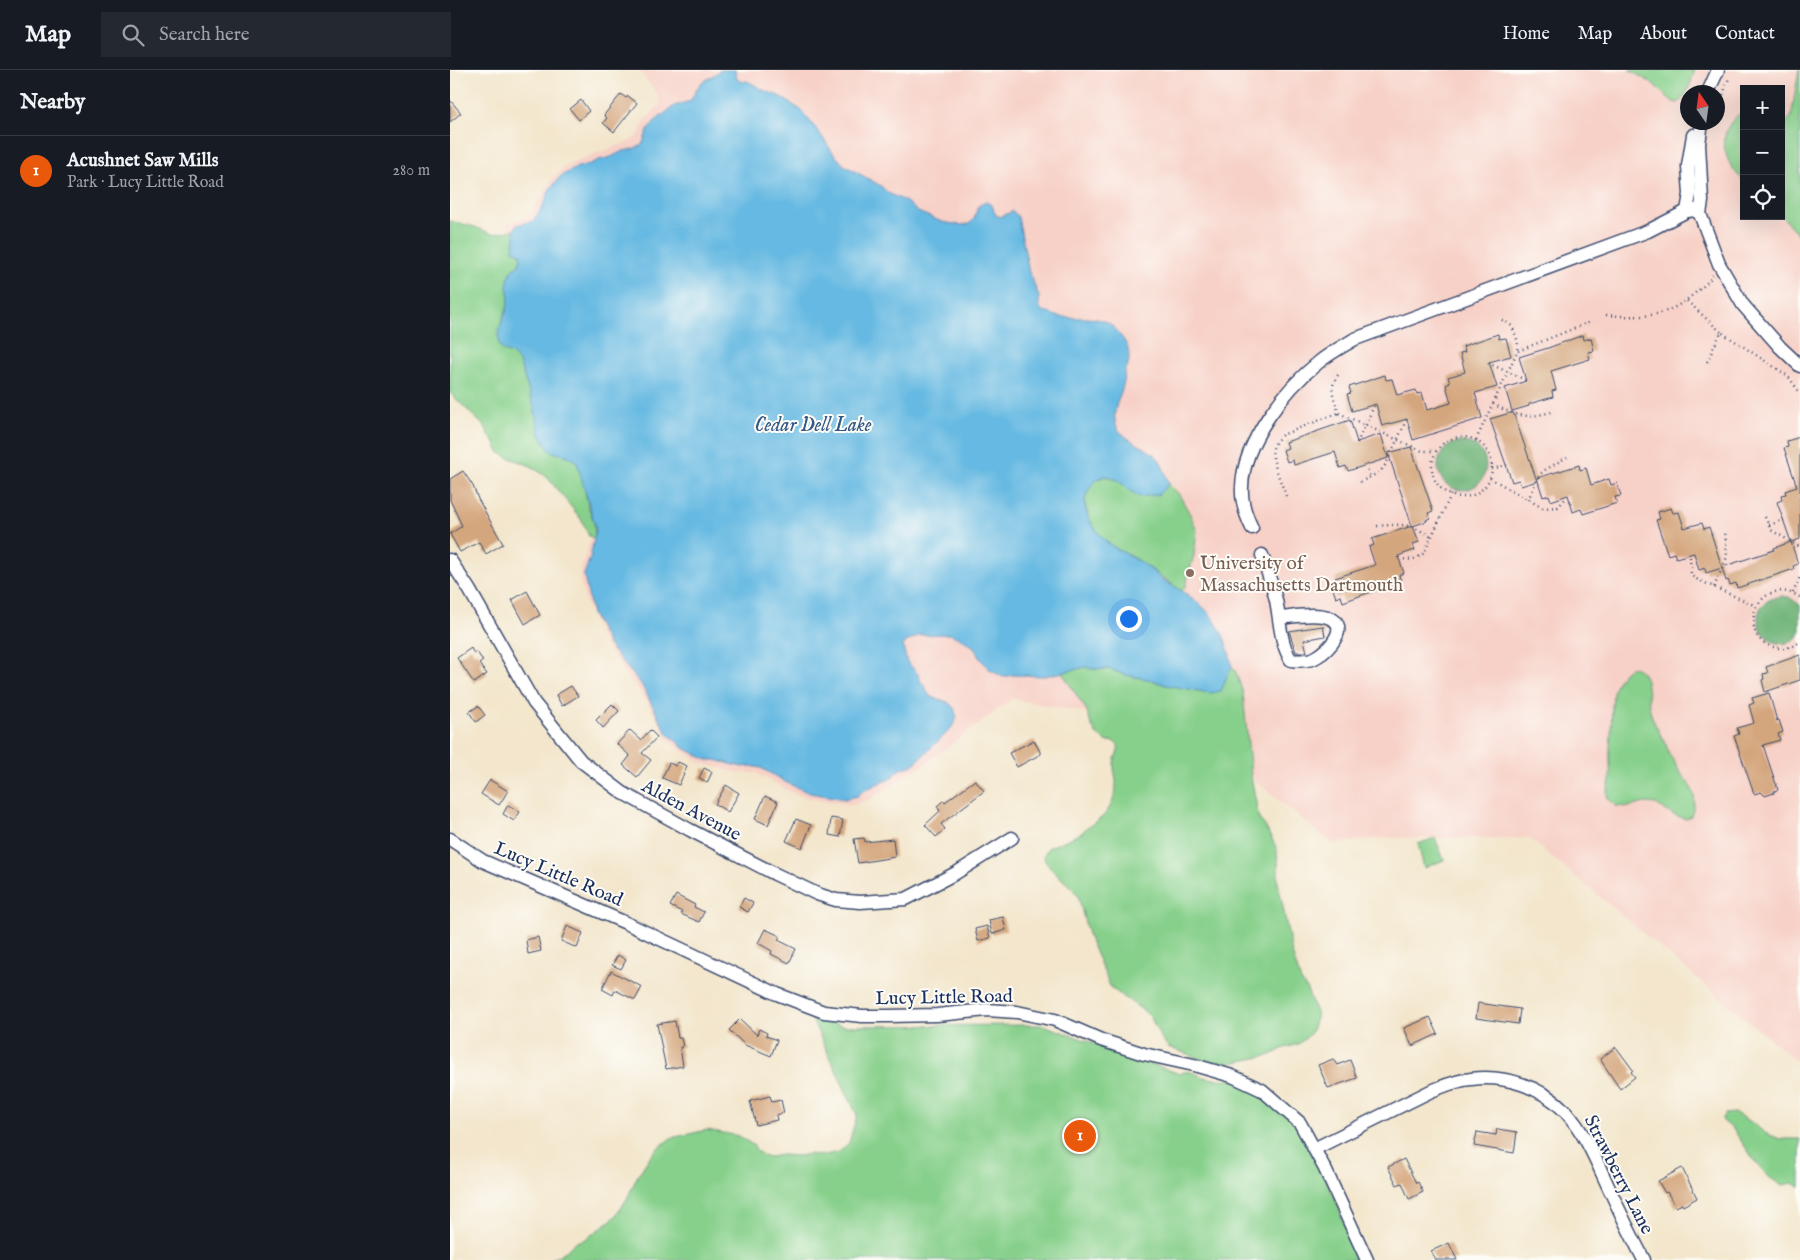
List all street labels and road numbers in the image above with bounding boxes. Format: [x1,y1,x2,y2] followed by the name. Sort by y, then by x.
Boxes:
[636,774,745,847] street label: Alden Avenue
[490,837,627,913] street label: Lucy Little Road
[875,985,1014,1011] street label: Lucy Little Road
[1578,1111,1659,1239] street label: Strawberry Lane

